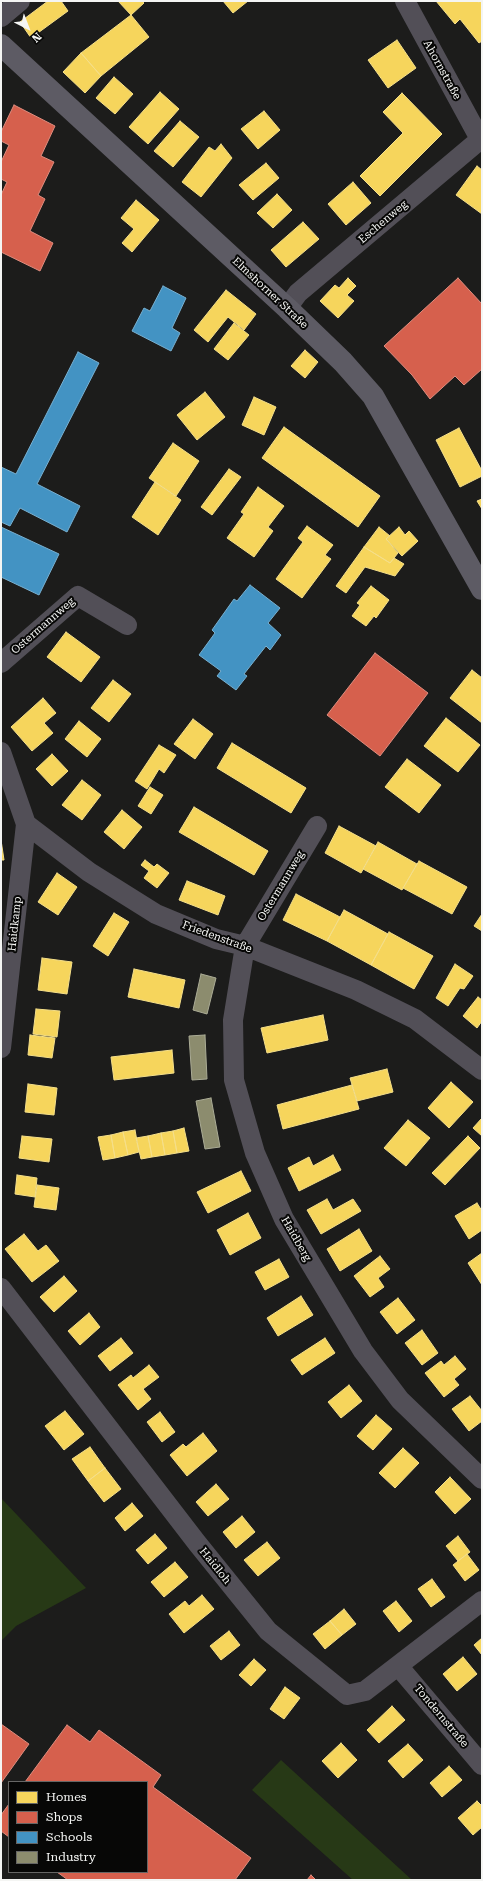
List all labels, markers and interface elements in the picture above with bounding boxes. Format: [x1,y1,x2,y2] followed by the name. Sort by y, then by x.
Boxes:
[8,8,48,48] north arrow
[29,30,44,45] text: N
[420,38,464,102] street label: Ahornstraße
[356,198,410,246] street label: Eschenweg
[229,255,311,331] street label: Elmshorner Straße
[9,595,77,657] street label: Ostermannweg
[255,848,307,924] street label: Ostermannweg
[6,896,24,952] street label: Haidkamp
[180,918,254,956] street label: Friedenstraße
[278,1214,314,1264] street label: Haidberg
[196,1545,234,1587] street label: Haidloh
[411,1682,471,1750] street label: Tondernstraße
[8,1781,148,1873] legend
[46,1790,86,1804] text: Homes
[46,1810,82,1824] text: Shops
[46,1830,92,1844] text: Schools
[46,1850,96,1864] text: Industry

